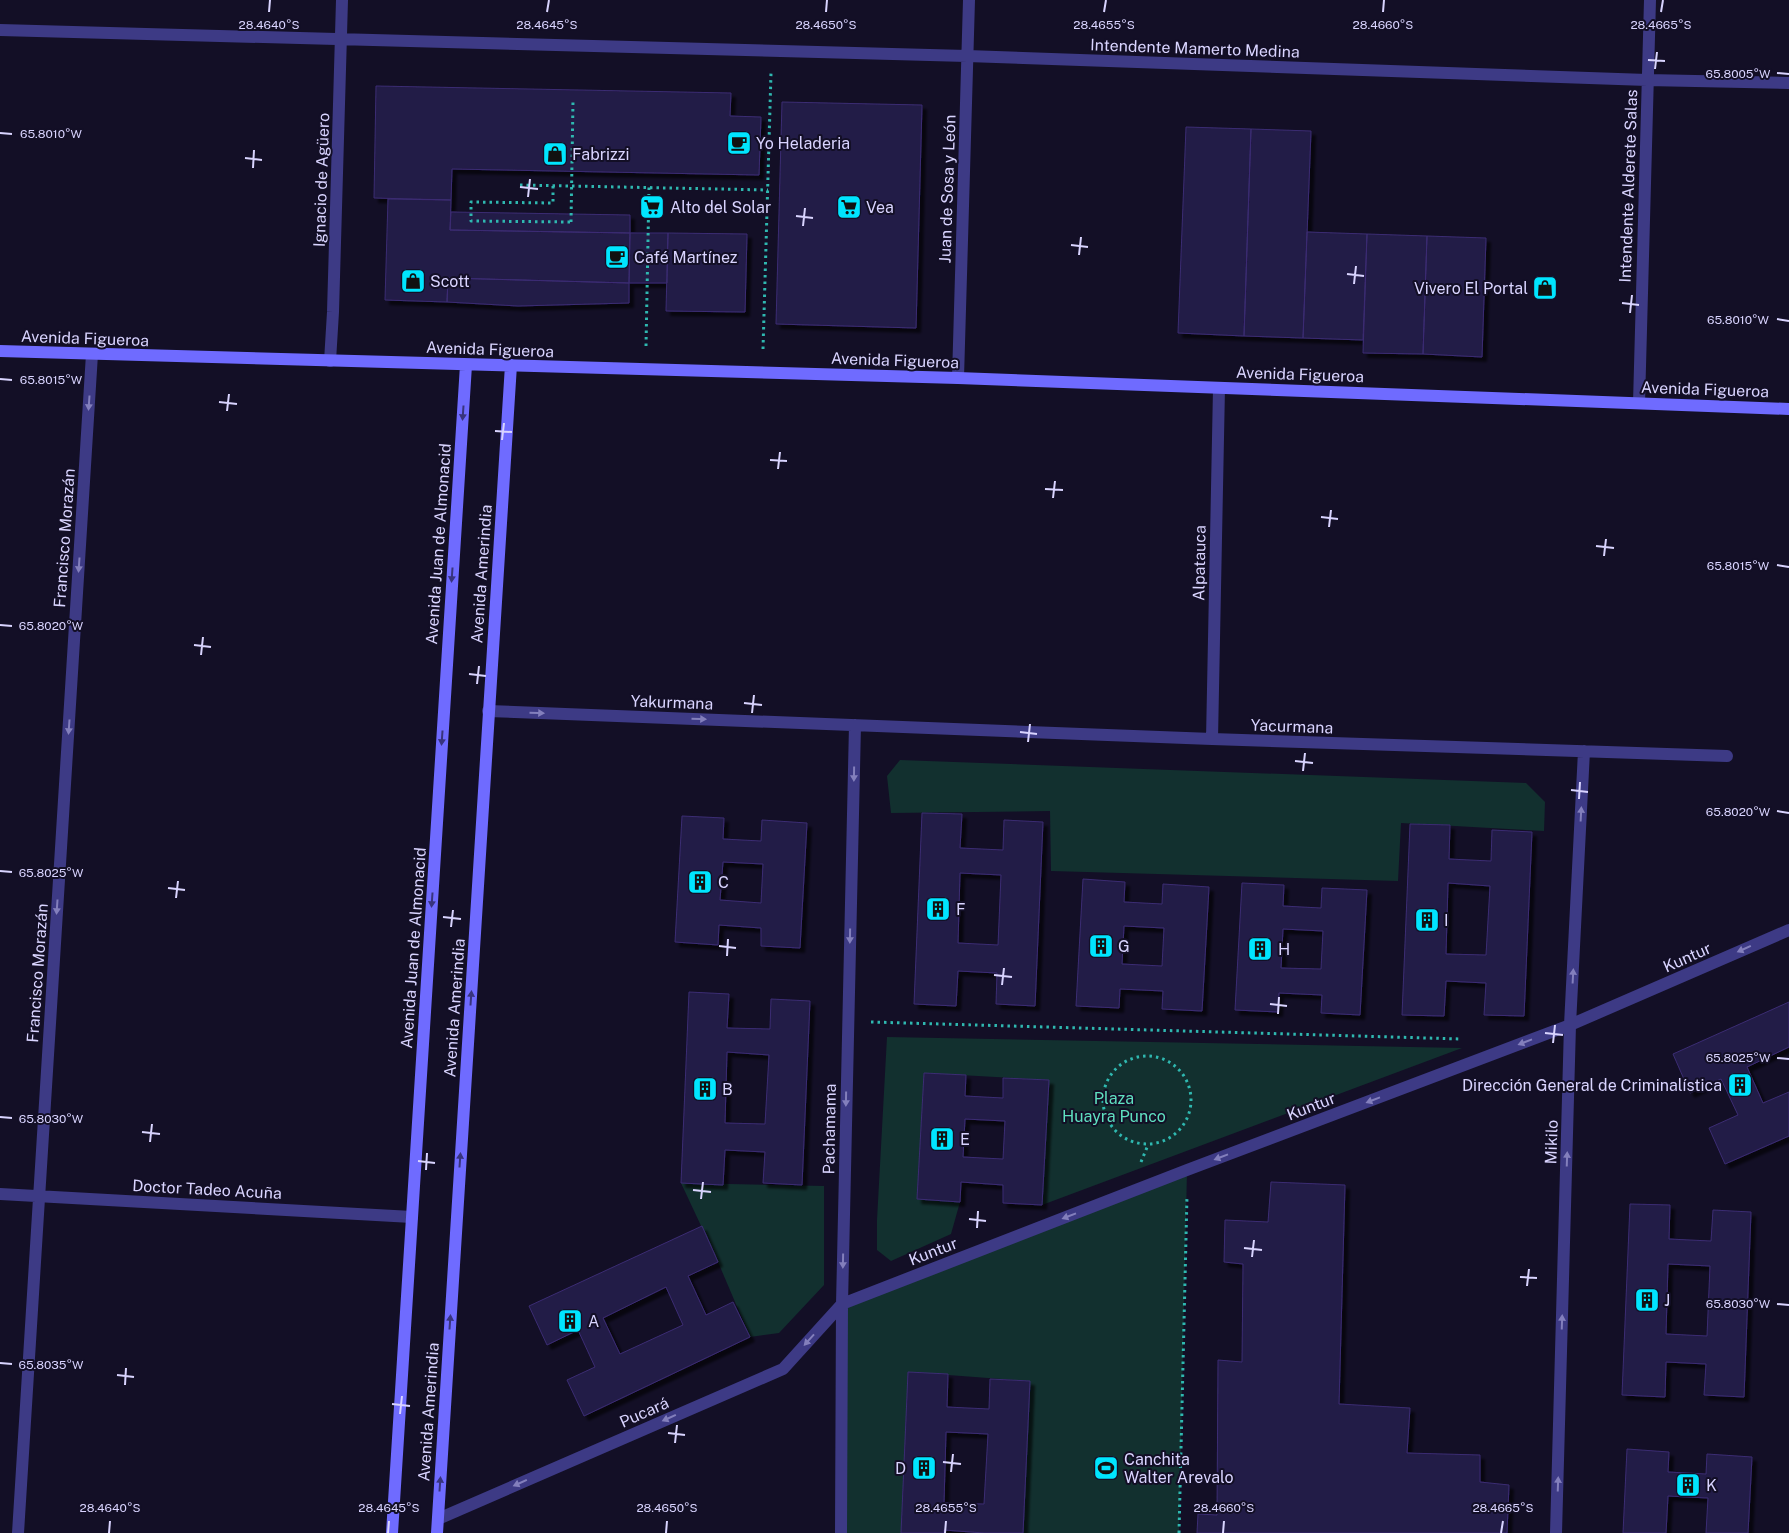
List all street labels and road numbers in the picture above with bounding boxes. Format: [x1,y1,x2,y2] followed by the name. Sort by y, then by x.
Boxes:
[1090,35,1300,62] street label: Intendente Mamerto Medina
[1616,89,1641,283] street label: Intendente Alderete Salas
[310,113,333,247] street label: Ignacio de Agüero
[935,114,960,264] street label: Juan de Sosa y León
[21,327,149,350] street label: Avenida Figueroa
[426,338,554,361] street label: Avenida Figueroa
[831,349,959,372] street label: Avenida Figueroa
[1236,363,1364,386] street label: Avenida Figueroa
[1641,378,1769,401] street label: Avenida Figueroa
[422,443,455,645] street label: Avenida Juan de Almonacid
[50,468,79,608] street label: Francisco Morazán
[467,504,496,644] street label: Avenida Amerindia
[1189,525,1210,601] street label: Alpatauca
[630,692,714,713] street label: Yakurmana
[1250,716,1334,737] street label: Yacurmana
[397,847,430,1049] street label: Avenida Juan de Almonacid
[23,903,52,1043] street label: Francisco Morazán
[440,938,469,1078] street label: Avenida Amerindia
[1660,939,1714,976] street label: Kuntur
[819,1083,840,1175] street label: Pachamama
[1284,1089,1338,1124] street label: Kuntur
[1541,1119,1562,1165] street label: Mikilo
[132,1176,282,1203] street label: Doctor Tadeo Acuña
[906,1234,960,1269] street label: Kuntur
[414,1342,443,1482] street label: Avenida Amerindia
[617,1393,672,1432] street label: Pucará

